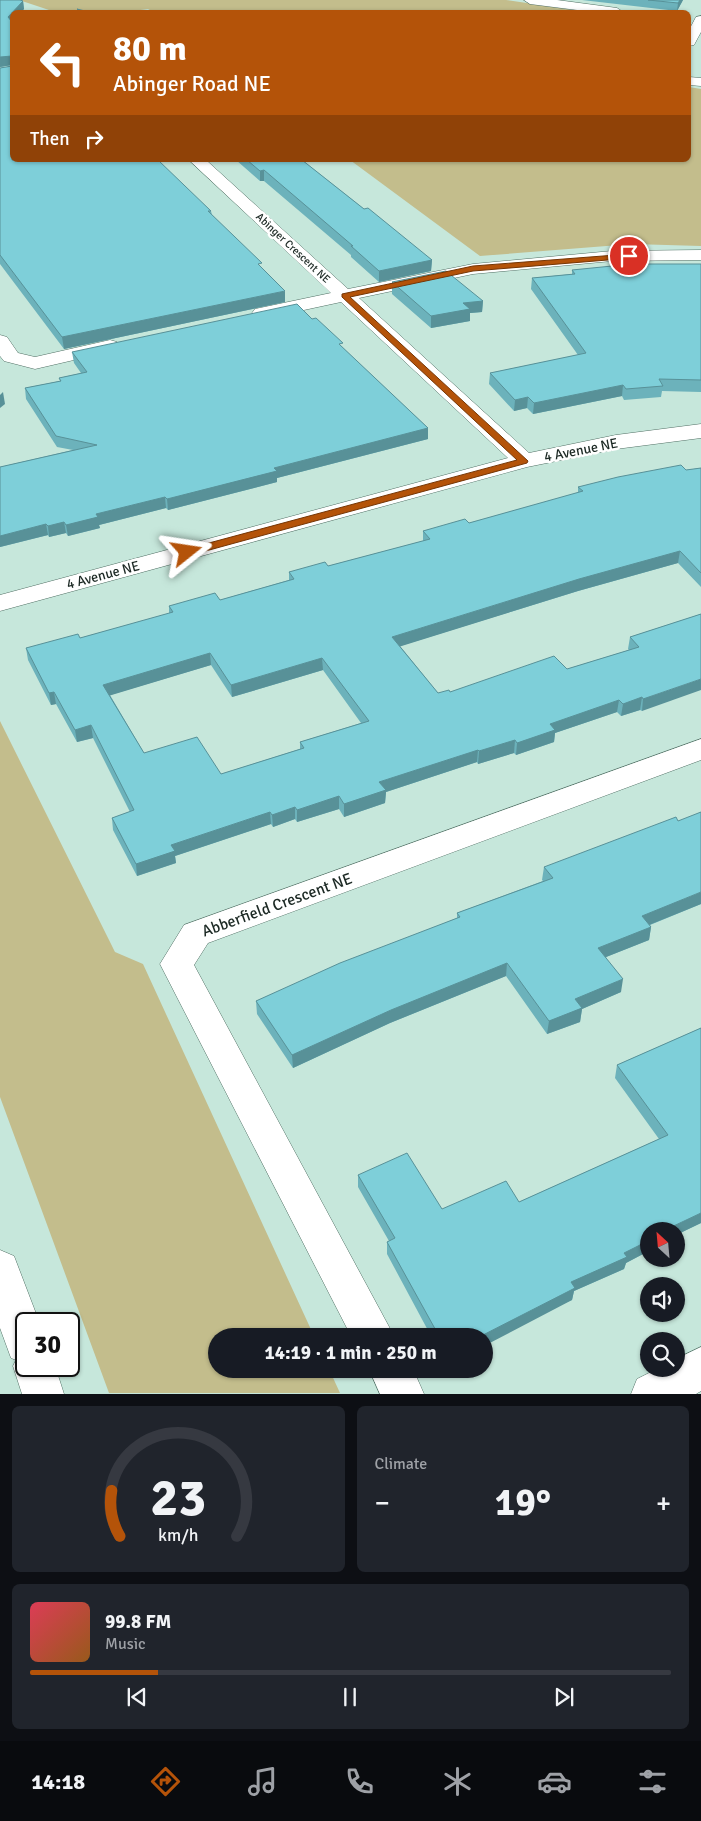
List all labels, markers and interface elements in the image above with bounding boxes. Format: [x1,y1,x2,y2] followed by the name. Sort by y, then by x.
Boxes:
[113,27,187,70] text: 80 m
[30,30,95,95] icon: left
[113,70,271,97] text: Abinger Road NE
[80,125,108,153] icon: right
[30,127,70,151] text: Then
[253,210,333,286] street label: Abinger Crescent NE
[608,235,650,277] pin
[615,242,643,270] icon: arrive
[543,434,619,465] street label: 4 Avenue NE
[160,525,212,577] position arrow
[65,557,141,593] street label: 4 Avenue NE
[199,869,355,941] street label: Abberfield Crescent NE
[640,1222,685,1268] north arrow
[640,1222,685,1377] map controls
[640,1277,685,1322] button: sound
[15,1312,80,1377] speed limit sign: 30
[640,1332,685,1377] button: search
[264,1341,437,1365] text: 14:19 · 1 min · 250 m
[375,1454,427,1474] text: Climate
[150,1466,206,1530] text: 23
[495,1479,551,1526] text: 19°
[375,1486,390,1520] text: −
[656,1486,671,1520] text: +
[158,1524,198,1546] text: km/h
[105,1610,171,1634] text: 99.8 FM
[105,1634,146,1654] text: Music
[123,1683,151,1711] icon: previous
[336,1683,364,1711] icon: pause
[550,1683,578,1711] icon: next
[148,1764,183,1799] icon: directions
[245,1764,280,1799] icon: music
[342,1764,377,1799] icon: phone
[440,1764,475,1799] icon: climate
[537,1764,572,1799] icon: car
[635,1764,670,1799] icon: filters
[31,1768,85,1795] text: 14:18

